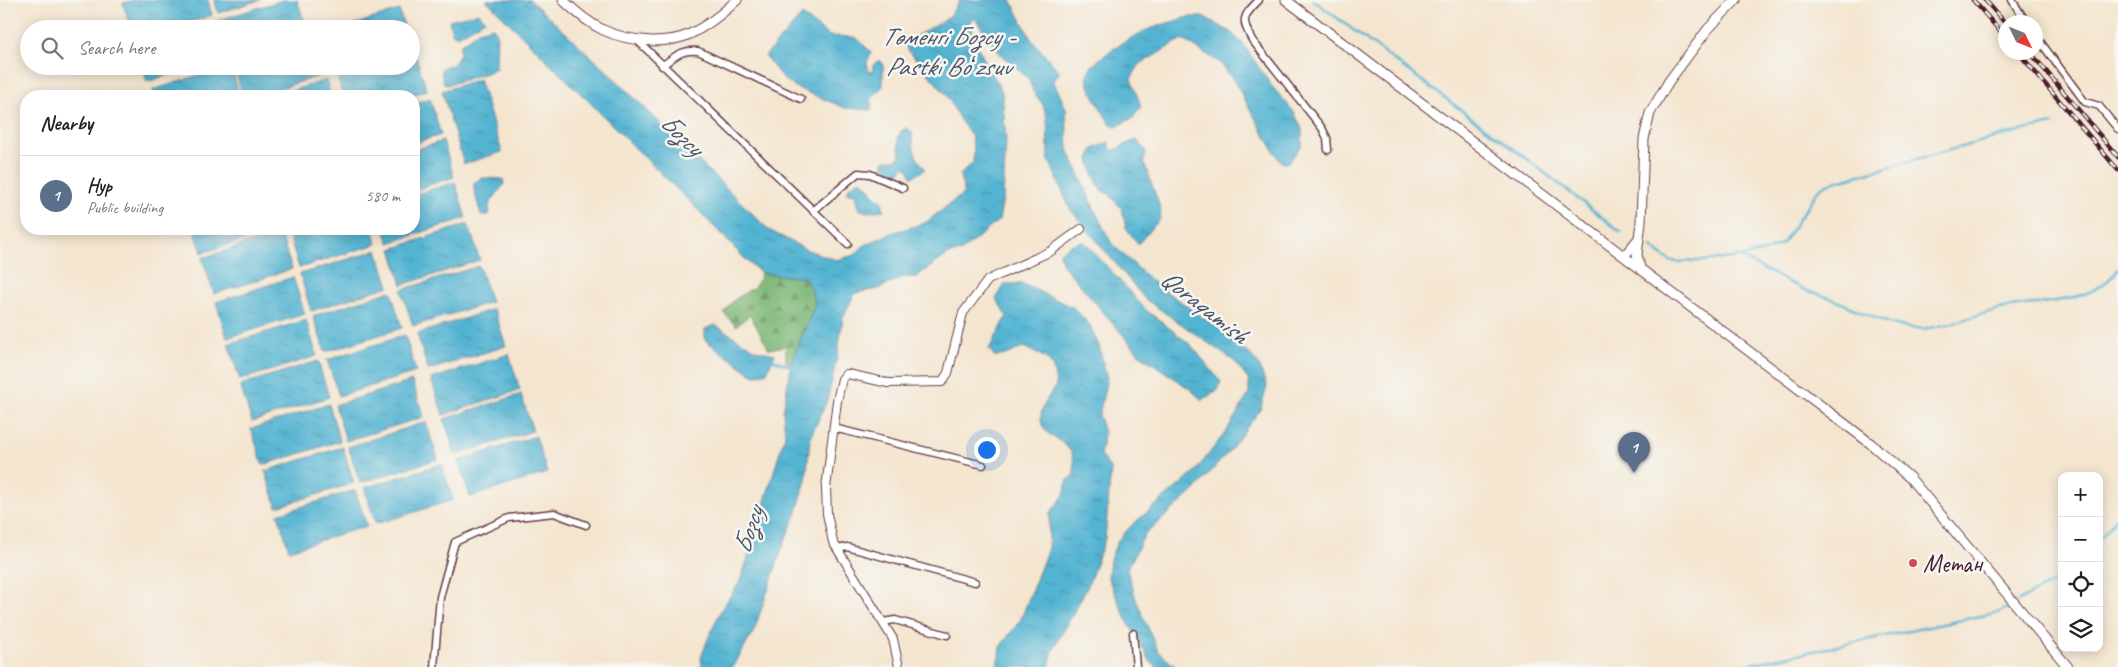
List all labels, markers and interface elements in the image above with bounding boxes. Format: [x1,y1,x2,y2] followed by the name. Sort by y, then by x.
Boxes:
[1998,15,2043,60] north arrow
[20,20,420,75] search box
[881,20,1017,83] water label: Төменгі Бозсу - Pastki Boʻzsuv
[38,34,66,62] icon: search
[78,36,155,60] text: Search here
[653,106,713,166] water label: Бозсу
[40,110,93,136] text: Nearby
[87,174,112,198] text: Нур
[52,186,60,206] text: 1
[366,186,400,206] text: 580 m
[87,198,163,218] text: Public building
[1154,262,1257,352] water label: Qoraqamish
[1618,432,1650,473] pin: 1
[974,437,1000,463] your location
[2058,472,2103,652] map controls
[2058,472,2103,517] button: +
[725,499,773,558] water label: Бозсу
[2058,517,2103,562] button: −
[1923,548,1984,580] place label: Метан
[1907,557,1919,569] marker: Метан
[2058,562,2103,607] button: locate
[2058,607,2103,652] button: layers

